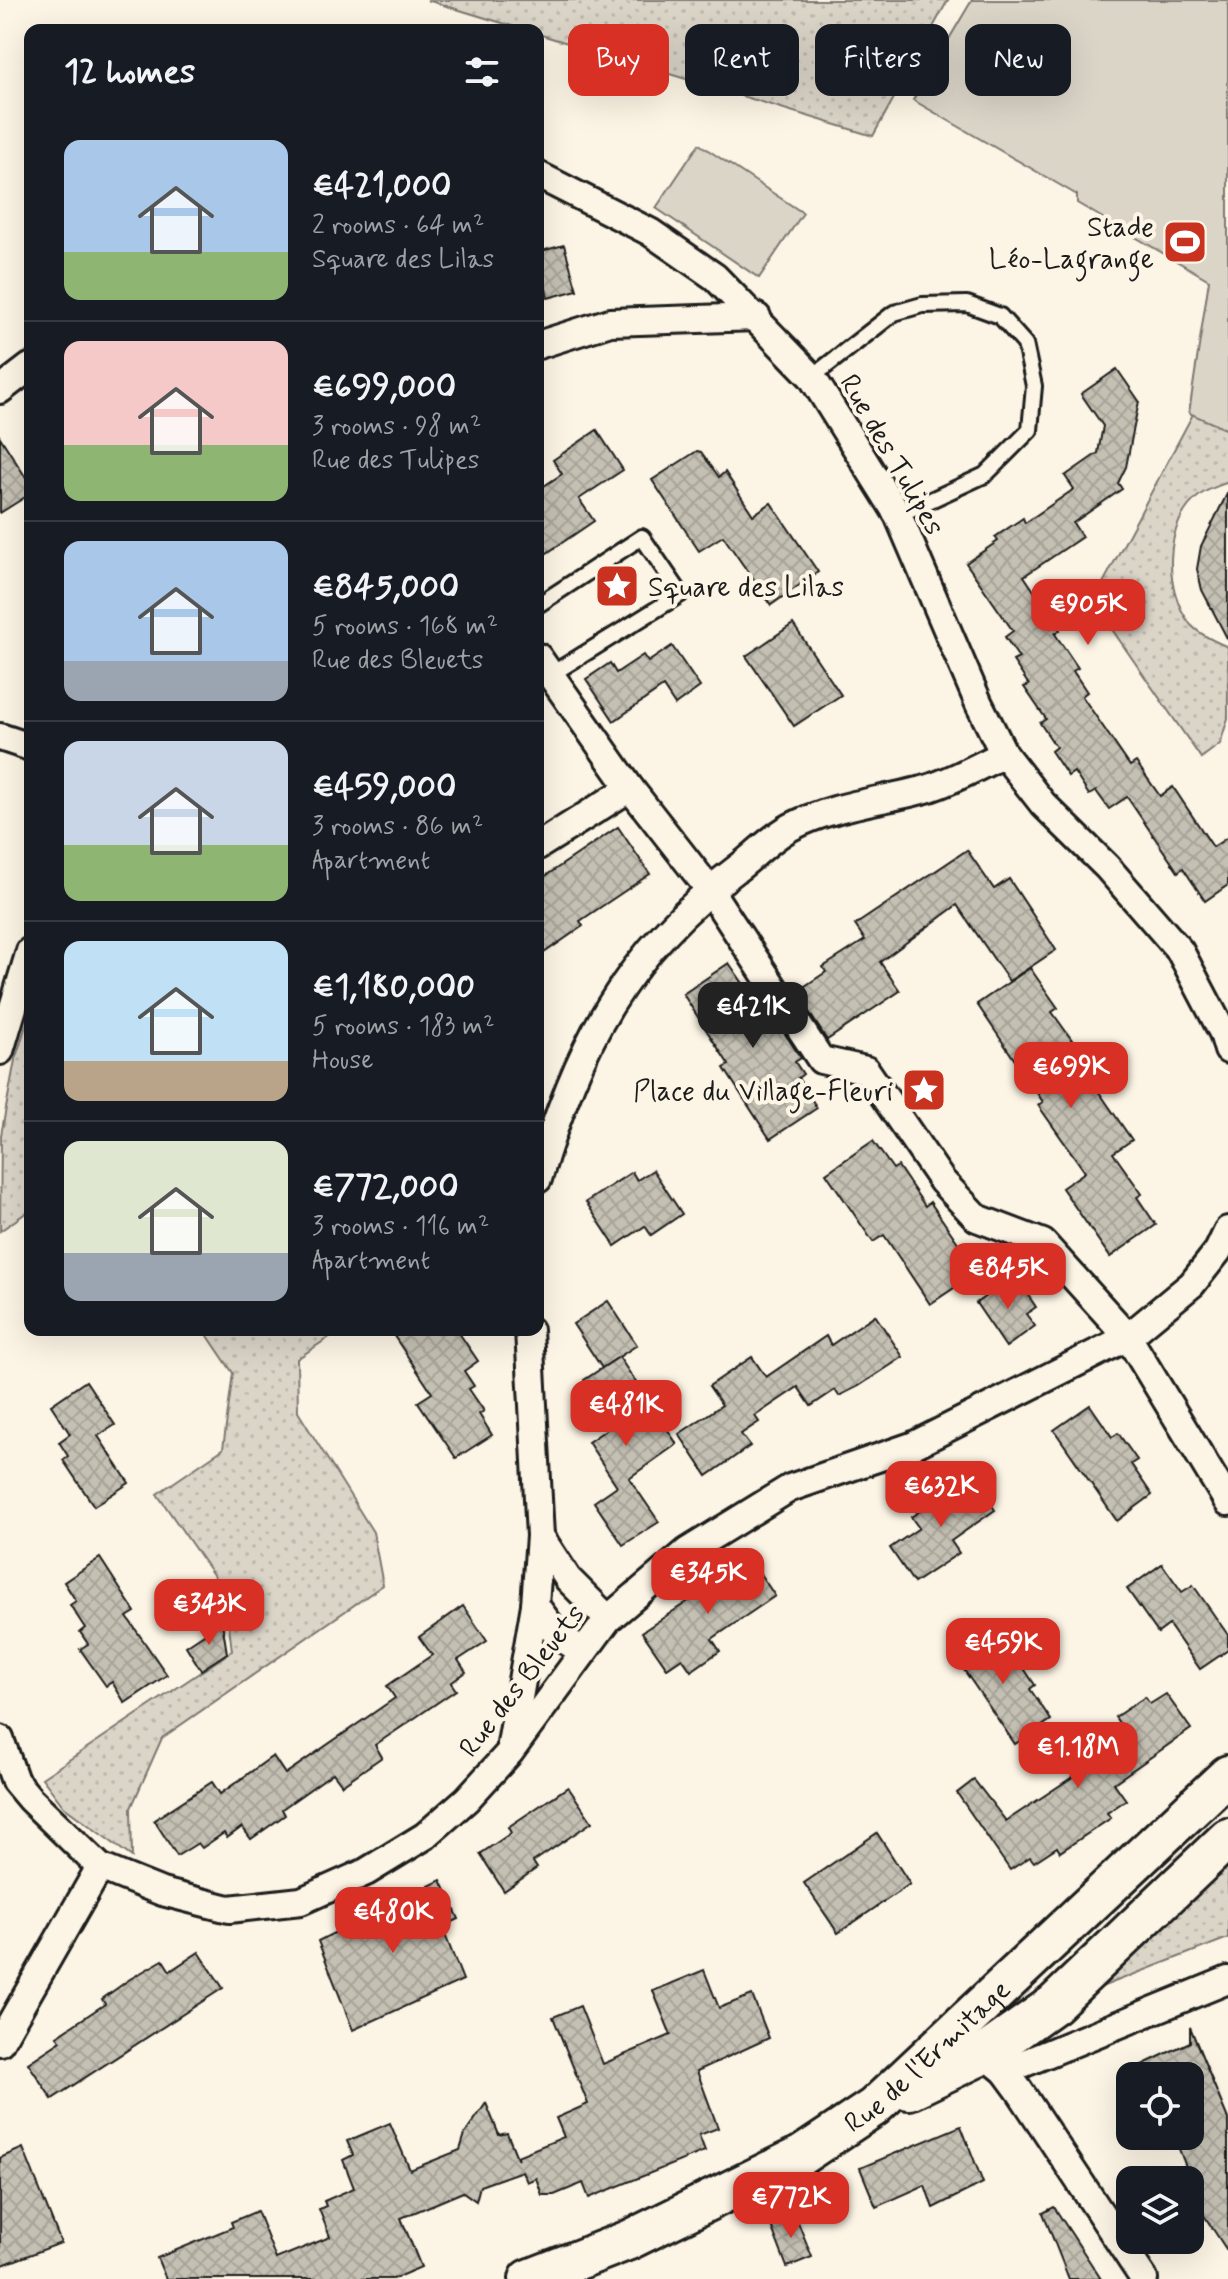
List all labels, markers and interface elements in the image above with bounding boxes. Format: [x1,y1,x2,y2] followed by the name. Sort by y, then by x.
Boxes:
[568,24,669,96] chip: Buy
[685,24,799,96] chip: Rent
[815,24,949,96] chip: Filters
[965,24,1071,96] chip: New
[64,50,195,95] text: 12 homes
[460,50,504,94] icon: filters
[312,164,452,209] text: €421,000
[128,172,224,268] icon: home
[312,209,484,243] text: 2 rooms · 64 m²
[989,210,1154,282] place label: Stade Léo-Lagrange
[1161,218,1209,266] sports icon: Stade Léo-Lagrange
[312,243,494,277] text: Square des Lilas
[312,365,456,410] text: €699,000
[830,368,952,543] street label: Rue des Tulipes
[128,373,224,469] icon: home
[312,410,481,444] text: 3 rooms · 98 m²
[312,444,479,478] text: Rue des Tulipes
[593,562,641,610] place icon: Square des Lilas
[312,565,459,610] text: €845,000
[648,570,844,607] place label: Square des Lilas
[128,573,224,669] icon: home
[1032,579,1144,647] pin: €905K
[1049,588,1127,622] text: €905K
[312,610,498,644] text: 5 rooms · 168 m²
[312,644,483,678] text: Rue des Bleuets
[312,765,456,810] text: €459,000
[128,773,224,869] icon: home
[312,810,483,844] text: 3 rooms · 86 m²
[312,844,430,878] text: Apartment
[312,965,475,1010] text: €1,180,000
[128,973,224,1069] icon: home
[697,982,809,1050] pin: €421K
[716,991,790,1025] text: €421K
[312,1010,495,1044] text: 5 rooms · 183 m²
[1015,1042,1127,1110] pin: €699K
[312,1044,373,1078] text: House
[1032,1051,1110,1085] text: €699K
[900,1066,948,1114] place icon: Place du Village-Fleuri
[633,1074,893,1114] place label: Place du Village-Fleuri
[312,1165,459,1210] text: €772,000
[128,1173,224,1269] icon: home
[312,1210,489,1244] text: 3 rooms · 116 m²
[952,1243,1064,1311] pin: €845K
[312,1244,430,1278] text: Apartment
[968,1252,1048,1286] text: €845K
[570,1380,682,1448] pin: €481K
[589,1389,663,1423] text: €481K
[885,1461,997,1529] pin: €632K
[903,1470,979,1504] text: €632K
[652,1548,764,1616] pin: €345K
[669,1557,747,1591] text: €345K
[153,1579,265,1647] pin: €343K
[172,1588,246,1622] text: €343K
[452,1597,594,1766] street label: Rue des Bleuets
[947,1618,1059,1686] pin: €459K
[964,1627,1042,1661] text: €459K
[1013,1722,1143,1790] pin: €1.18M
[1037,1731,1119,1765] text: €1.18M
[337,1887,449,1955] pin: €480K
[353,1896,433,1930] text: €480K
[838,1972,1019,2143] street label: Rue de l'Ermitage
[1116,2062,1204,2254] map controls
[1116,2062,1204,2150] button: locate
[1116,2166,1204,2254] button: layers
[735,2172,847,2240] pin: €772K
[751,2181,831,2215] text: €772K

